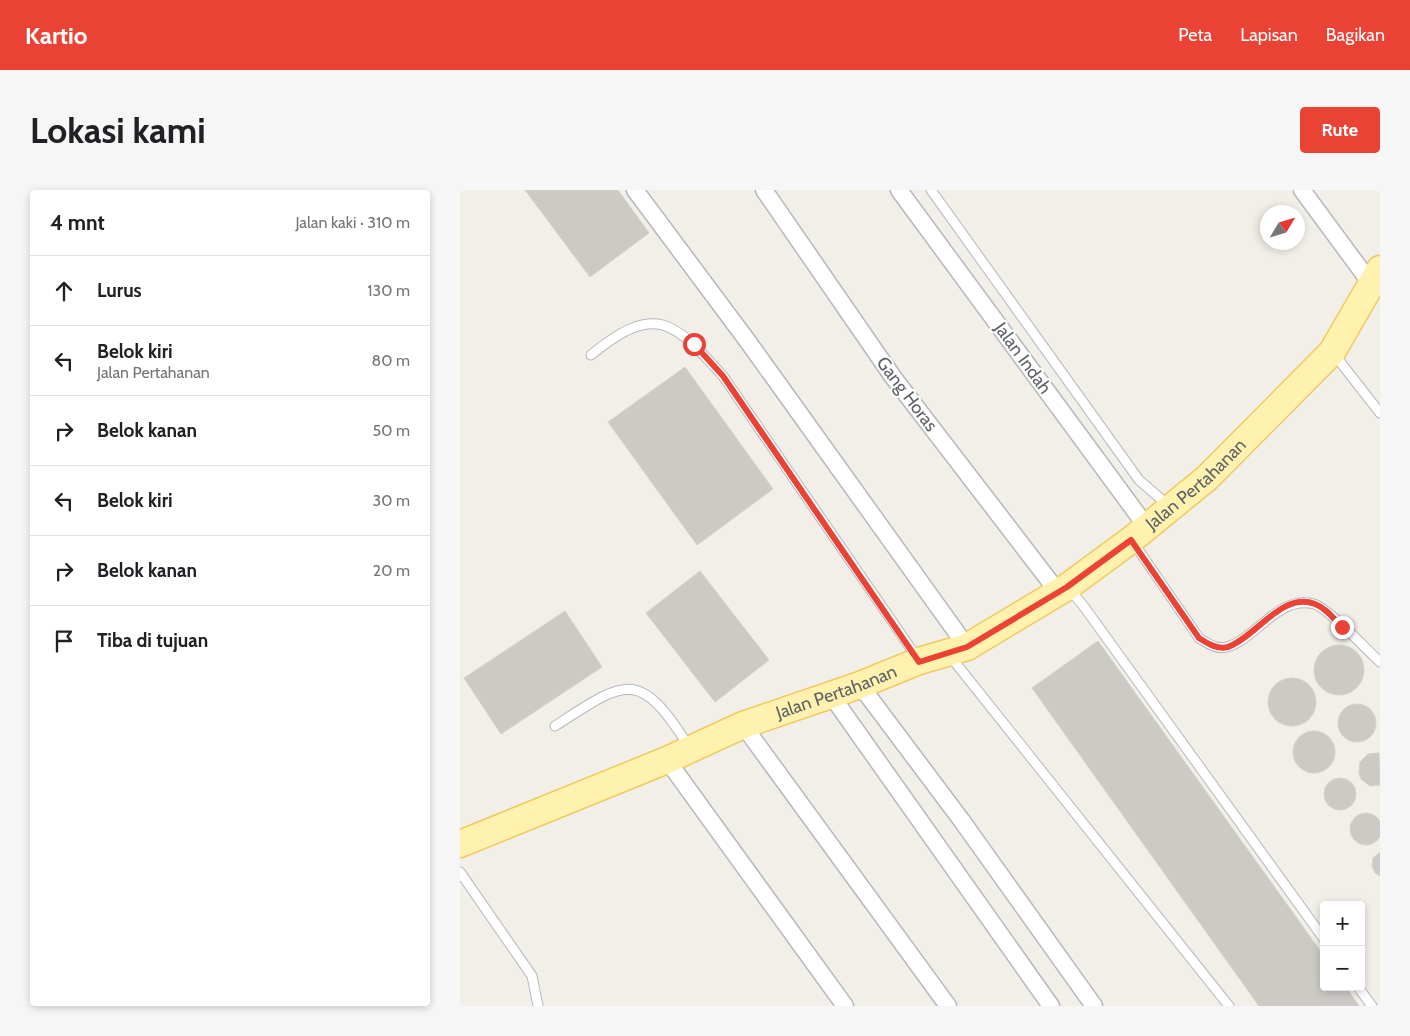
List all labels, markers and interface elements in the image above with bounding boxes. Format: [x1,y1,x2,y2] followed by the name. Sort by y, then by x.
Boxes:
[25,21,88,50] text: Kartio
[1178,24,1212,46] text: Peta
[1240,24,1298,46] text: Lapisan
[1326,24,1385,46] text: Bagikan
[1300,107,1380,153] button: Rute
[30,109,206,152] text: Lokasi kami
[1260,205,1305,250] north arrow
[50,210,105,235] text: 4 mnt
[295,213,410,232] text: Jalan kaki · 310 m
[50,277,78,305] icon: ahead
[97,279,142,302] text: Lurus
[367,281,410,300] text: 130 m
[989,317,1056,398] street label: Jalan Indah
[683,333,706,356] route start
[97,340,173,363] text: Belok kiri
[50,347,78,375] icon: left
[372,351,410,370] text: 80 m
[872,352,942,436] street label: Gang Horas
[97,363,210,382] text: Jalan Pertahanan
[50,417,78,445] icon: right
[97,419,197,442] text: Belok kanan
[373,421,410,440] text: 50 m
[1140,434,1251,535] street label: Jalan Pertahanan
[50,487,78,515] icon: left
[97,489,173,512] text: Belok kiri
[373,491,410,510] text: 30 m
[50,557,78,585] icon: right
[97,559,197,582] text: Belok kanan
[373,561,410,580] text: 20 m
[1331,616,1354,639] route end
[50,627,78,655] icon: arrive
[97,629,208,652] text: Tiba di tujuan
[772,660,900,724] street label: Jalan Pertahanan
[1320,901,1365,991] map controls
[1320,901,1365,946] button: +
[1320,946,1365,991] button: −

